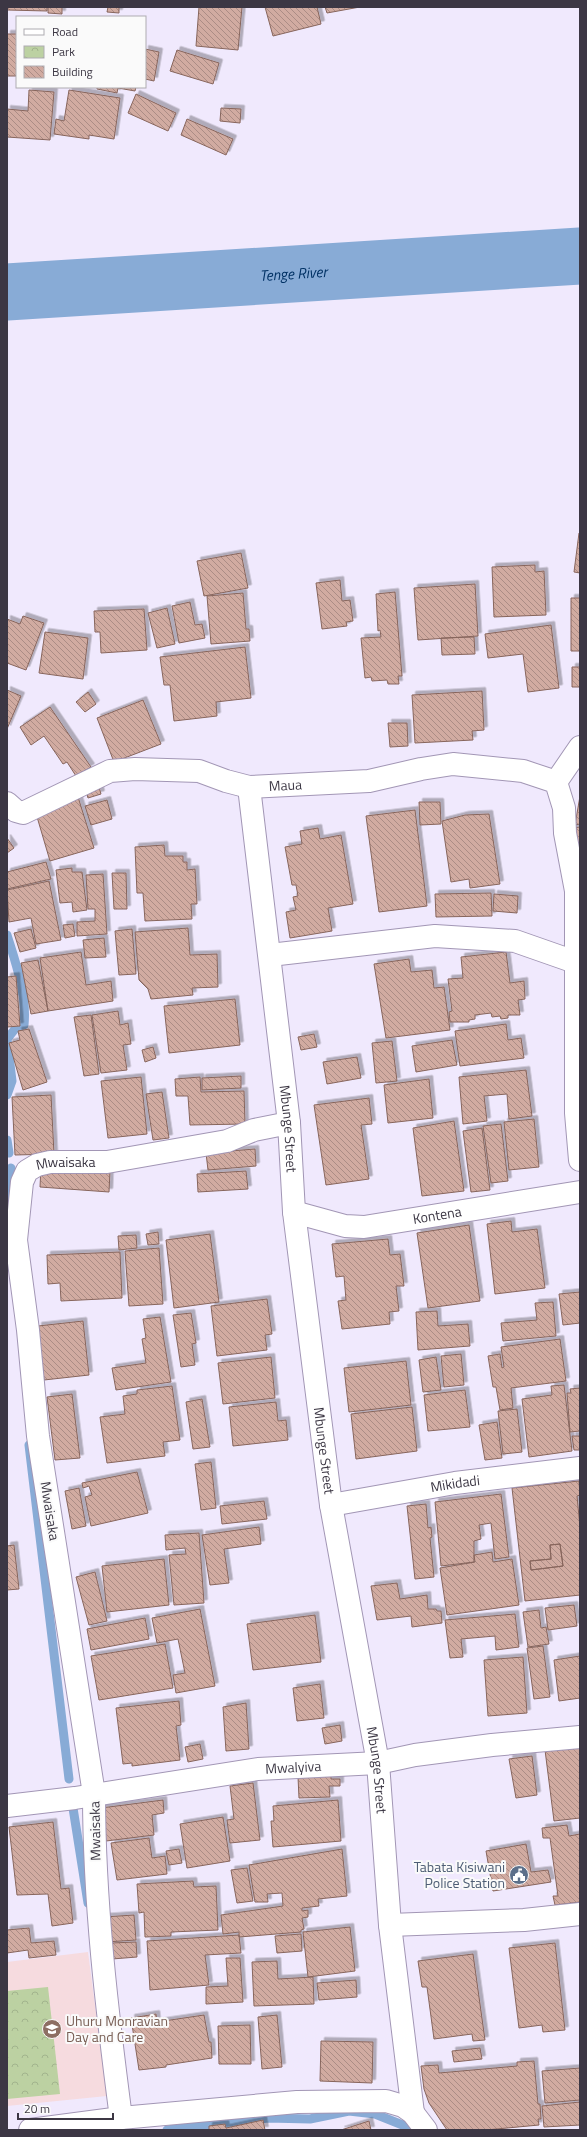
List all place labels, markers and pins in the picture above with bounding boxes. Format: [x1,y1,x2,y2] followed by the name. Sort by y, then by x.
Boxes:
[414,1856,505,1893] place label: Tabata Kisiwani Police Station
[508,1864,530,1886] public building icon: Tabata Kisiwani Police Station
[66,2010,168,2047] place label: Uhuru Monravian Day and Care
[41,2018,63,2040] school or university icon: Uhuru Monravian Day and Care

